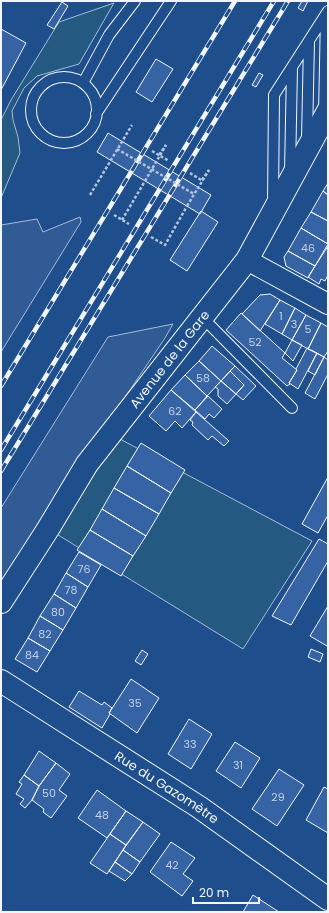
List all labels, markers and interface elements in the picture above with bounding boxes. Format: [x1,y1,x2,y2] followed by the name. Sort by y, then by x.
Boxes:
[301,240,315,256] house number: 46
[125,306,214,412] street label: Avenue de la Gare
[279,308,283,324] house number: 1
[291,316,297,332] house number: 3
[305,321,312,337] house number: 5
[248,334,262,350] house number: 52
[196,370,210,386] house number: 58
[168,403,182,419] house number: 62
[78,561,91,577] house number: 76
[65,582,78,598] house number: 78
[51,604,65,620] house number: 80
[38,626,52,642] house number: 82
[25,647,39,663] house number: 84
[128,695,142,711] house number: 35
[184,736,196,752] house number: 33
[111,746,223,828] street label: Rue du Gazomètre
[233,757,243,773] house number: 31
[42,785,56,801] house number: 50
[271,789,285,805] house number: 29
[95,807,109,823] house number: 48
[165,857,179,873] house number: 42
[193,879,259,905] scale bar
[199,884,229,901] text: 20 m

